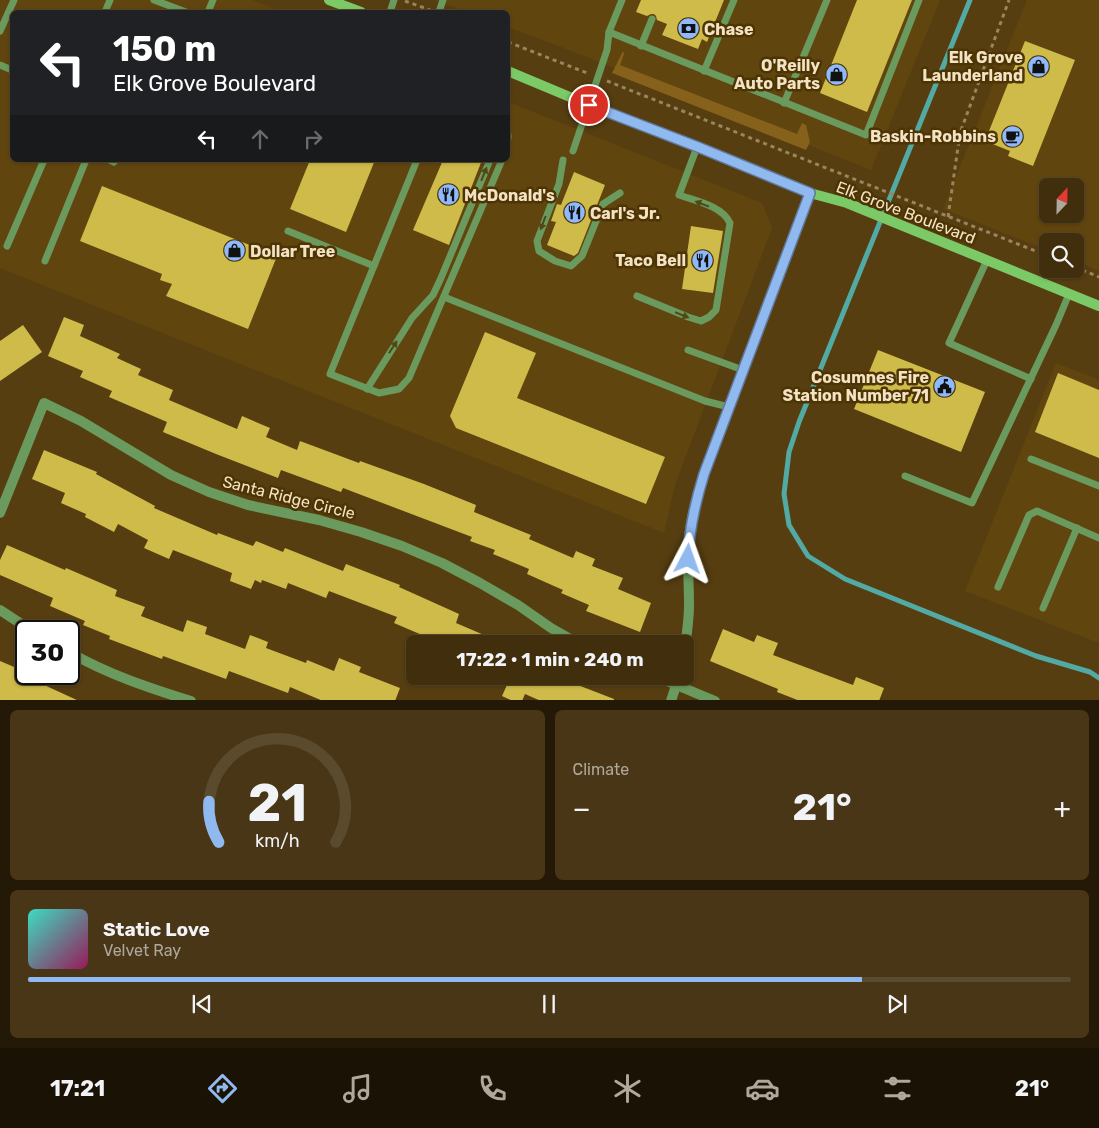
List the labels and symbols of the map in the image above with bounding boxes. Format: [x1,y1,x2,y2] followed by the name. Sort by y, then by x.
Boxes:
[676,17,700,41] bank icon: Chase
[704,20,753,39] place label: Chase
[922,48,1023,85] place label: Elk Grove Launderland
[1027,54,1051,78] shop icon: Elk Grove Launderland
[734,56,820,93] place label: O'Reilly Auto Parts
[824,62,848,86] shop icon: O'Reilly Auto Parts
[568,84,610,126] pin
[1000,124,1024,148] cafe icon: Baskin-Robbins
[870,127,996,146] place label: Baskin-Robbins
[480,166,488,181] one-way arrow
[833,177,978,248] street label: Elk Grove Boulevard
[1039,178,1084,222] north arrow
[436,183,460,207] restaurant icon: McDonald's
[464,186,555,205] place label: McDonald's
[694,200,709,208] one-way arrow
[562,201,586,225] restaurant icon: Carl's Jr.
[590,204,660,223] place label: Carl's Jr.
[539,216,547,231] one-way arrow
[222,239,246,263] shop icon: Dollar Tree
[250,242,335,261] place label: Dollar Tree
[690,248,714,272] restaurant icon: Taco Bell
[615,251,686,270] place label: Taco Bell
[675,311,690,319] one-way arrow
[388,341,398,354] one-way arrow
[783,368,929,405] place label: Cosumnes Fire Station Number 71
[933,374,957,398] public building icon: Cosumnes Fire Station Number 71
[221,472,357,523] street label: Santa Ridge Circle
[661,532,713,584] position arrow
[15,620,80,685] speed limit sign: 30

